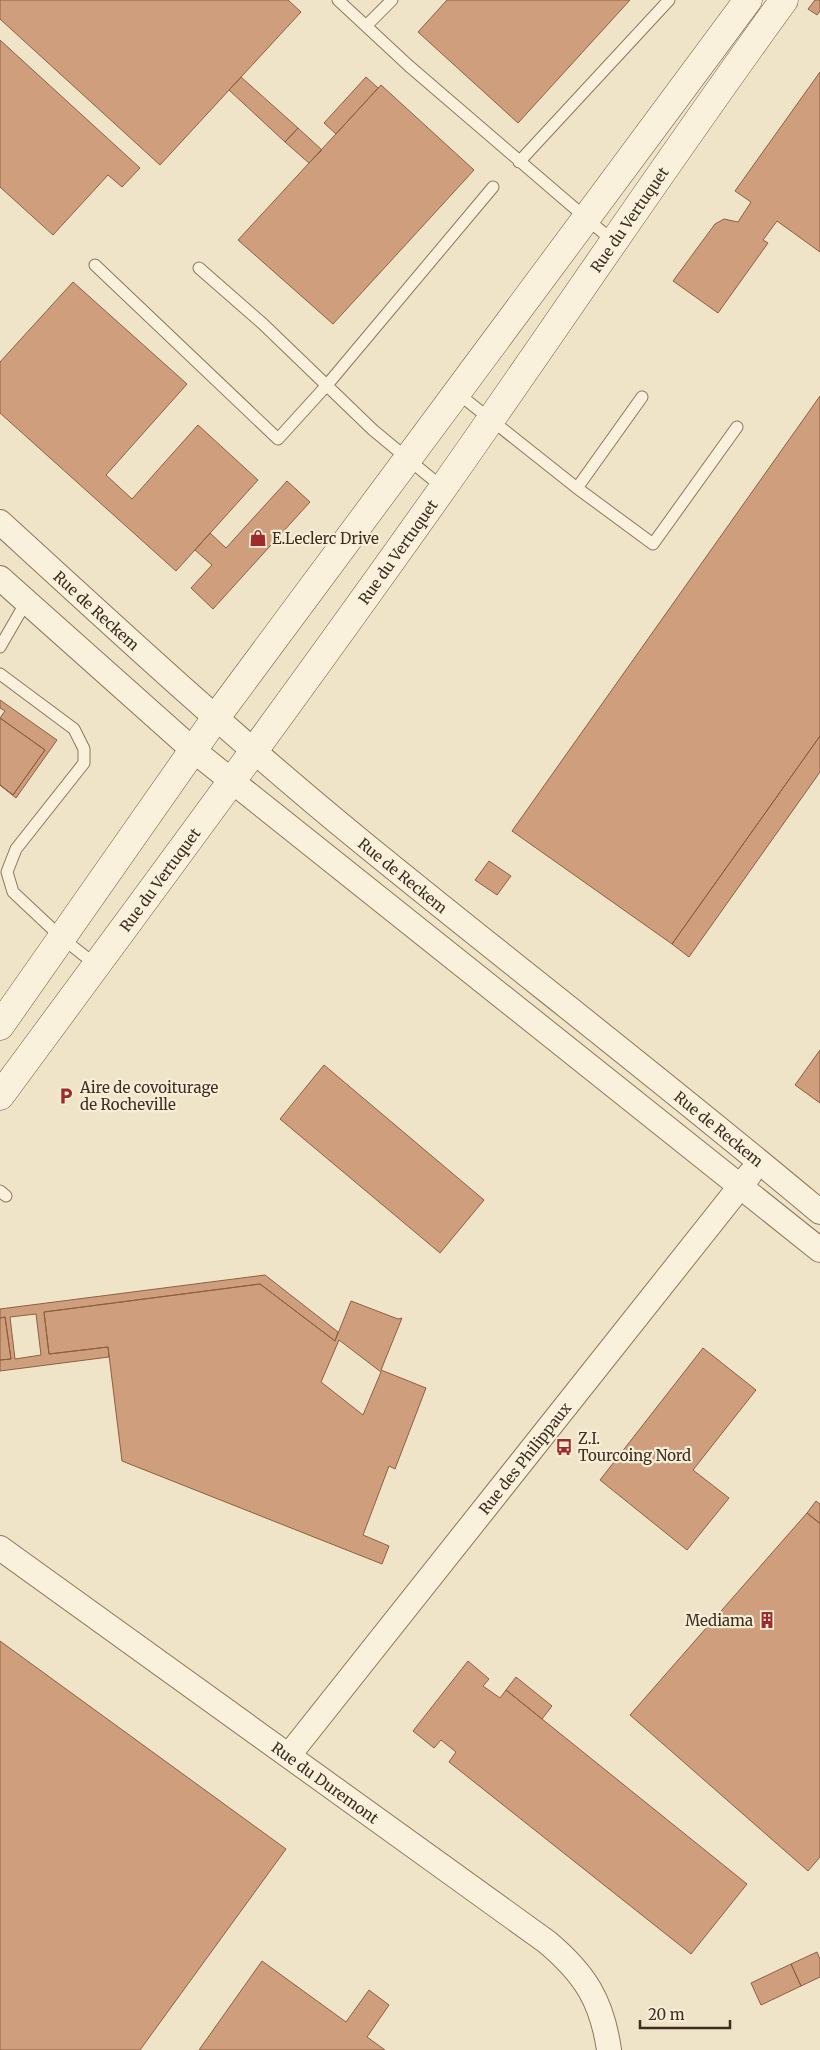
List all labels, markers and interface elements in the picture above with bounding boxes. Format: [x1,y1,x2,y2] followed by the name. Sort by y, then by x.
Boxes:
[586,163,672,276] street label: Rue du Vertuquet
[354,496,441,608] street label: Rue du Vertuquet
[248,528,268,548] shop icon: E.Leclerc Drive
[272,529,379,548] place label: E.Leclerc Drive
[50,567,144,654] street label: Rue de Reckem
[115,824,204,935] street label: Rue du Vertuquet
[354,834,451,917] street label: Rue de Reckem
[79,1078,218,1114] place label: Aire de covoiturage de Rocheville
[56,1086,76,1106] parking icon: Aire de covoiturage de Rocheville
[671,1087,767,1171] street label: Rue de Reckem
[474,1398,575,1518] street label: Rue des Philippaux
[578,1429,691,1465] place label: Z.I. Tourcoing Nord
[554,1437,574,1457] bus stop icon: Z.I. Tourcoing Nord
[757,1610,777,1630] building icon: Mediama
[685,1611,753,1630] place label: Mediama
[268,1737,383,1827] street label: Rue du Duremont
[640,1998,730,2030] scale bar
[648,2005,685,2024] text: 20 m

